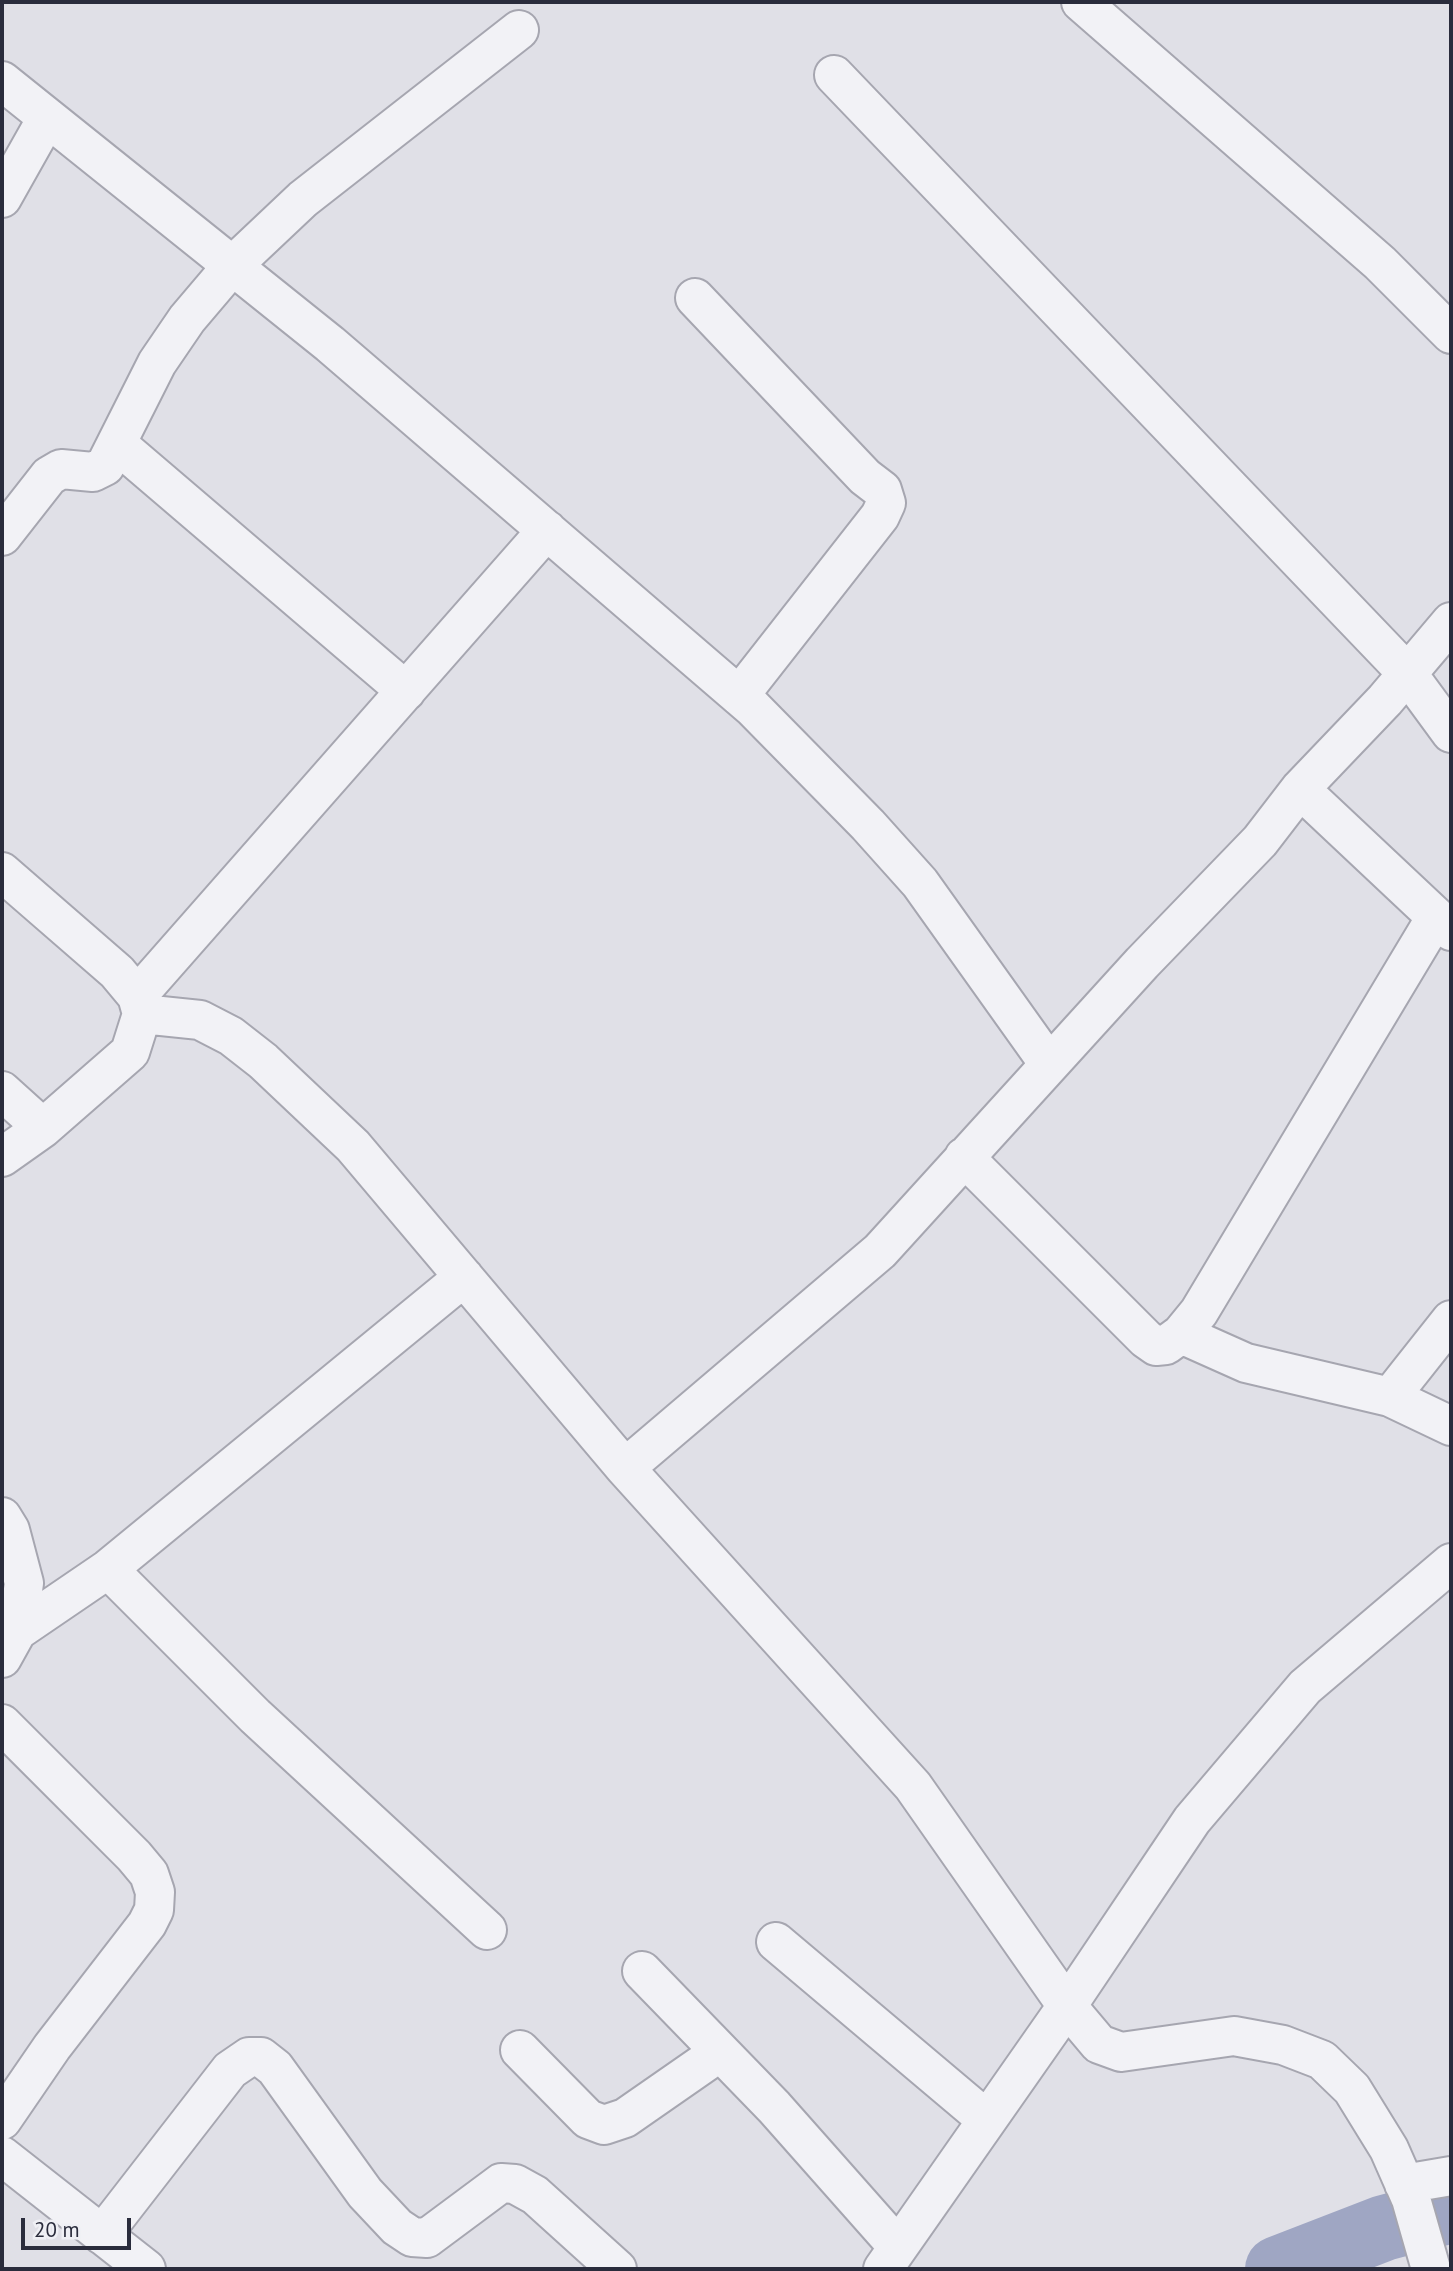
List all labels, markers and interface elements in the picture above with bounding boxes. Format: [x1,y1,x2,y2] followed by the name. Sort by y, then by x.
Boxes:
[24,2204,135,2248] scale bar
[34,2216,80,2243] text: 20 m

